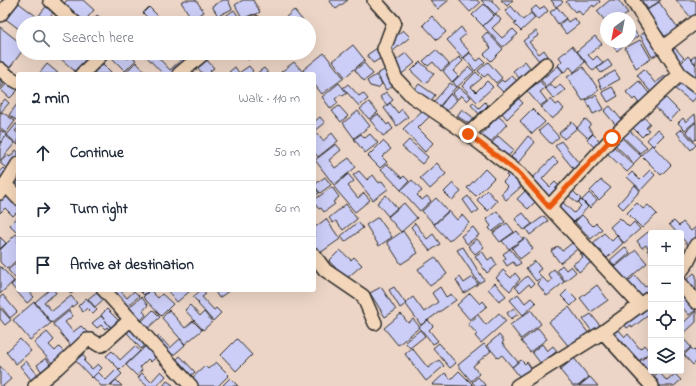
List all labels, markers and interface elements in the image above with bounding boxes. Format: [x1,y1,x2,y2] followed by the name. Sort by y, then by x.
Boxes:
[600,12,636,48] north arrow
[16,16,316,60] search box
[30,27,52,49] icon: search
[62,27,134,49] text: Search here
[32,86,69,111] text: 2 min
[239,89,300,108] text: Walk · 110 m
[459,125,477,143] route end
[603,129,621,147] route start
[32,142,54,164] icon: ahead
[70,142,124,164] text: Continue
[274,143,300,162] text: 50 m
[32,198,54,220] icon: right
[70,198,128,220] text: Turn right
[275,199,300,218] text: 60 m
[648,230,684,374] map controls
[648,230,684,266] button: +
[32,254,54,276] icon: arrive
[70,254,194,276] text: Arrive at destination
[648,266,684,302] button: −
[648,302,684,338] button: locate
[648,338,684,374] button: layers

